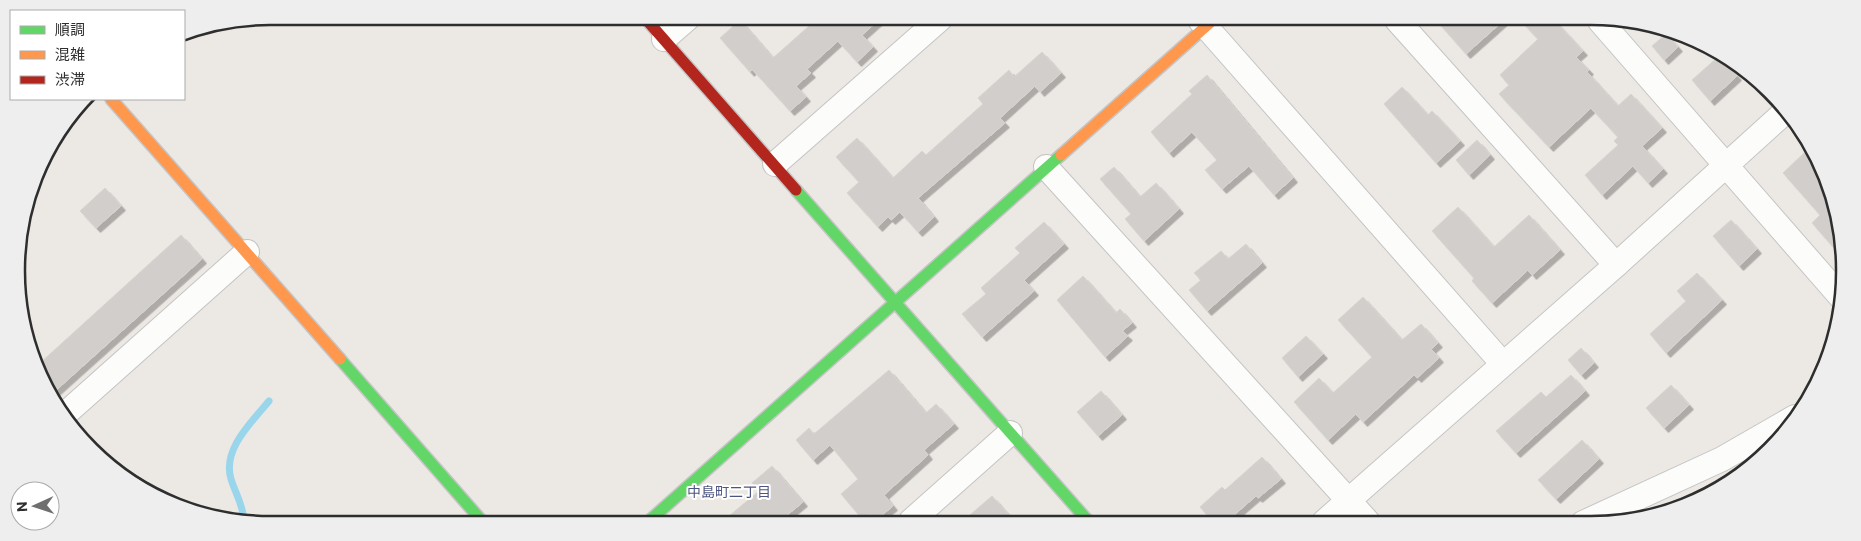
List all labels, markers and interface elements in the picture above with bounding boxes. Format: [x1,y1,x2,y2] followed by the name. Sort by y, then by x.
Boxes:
[10,10,185,100] legend
[55,20,85,38] text: 順調
[55,45,85,63] text: 混雑
[55,70,85,88] text: 渋滞
[10,481,60,531] north arrow
[687,483,771,500] district label: 中島町二丁目
[13,501,30,512] text: N

